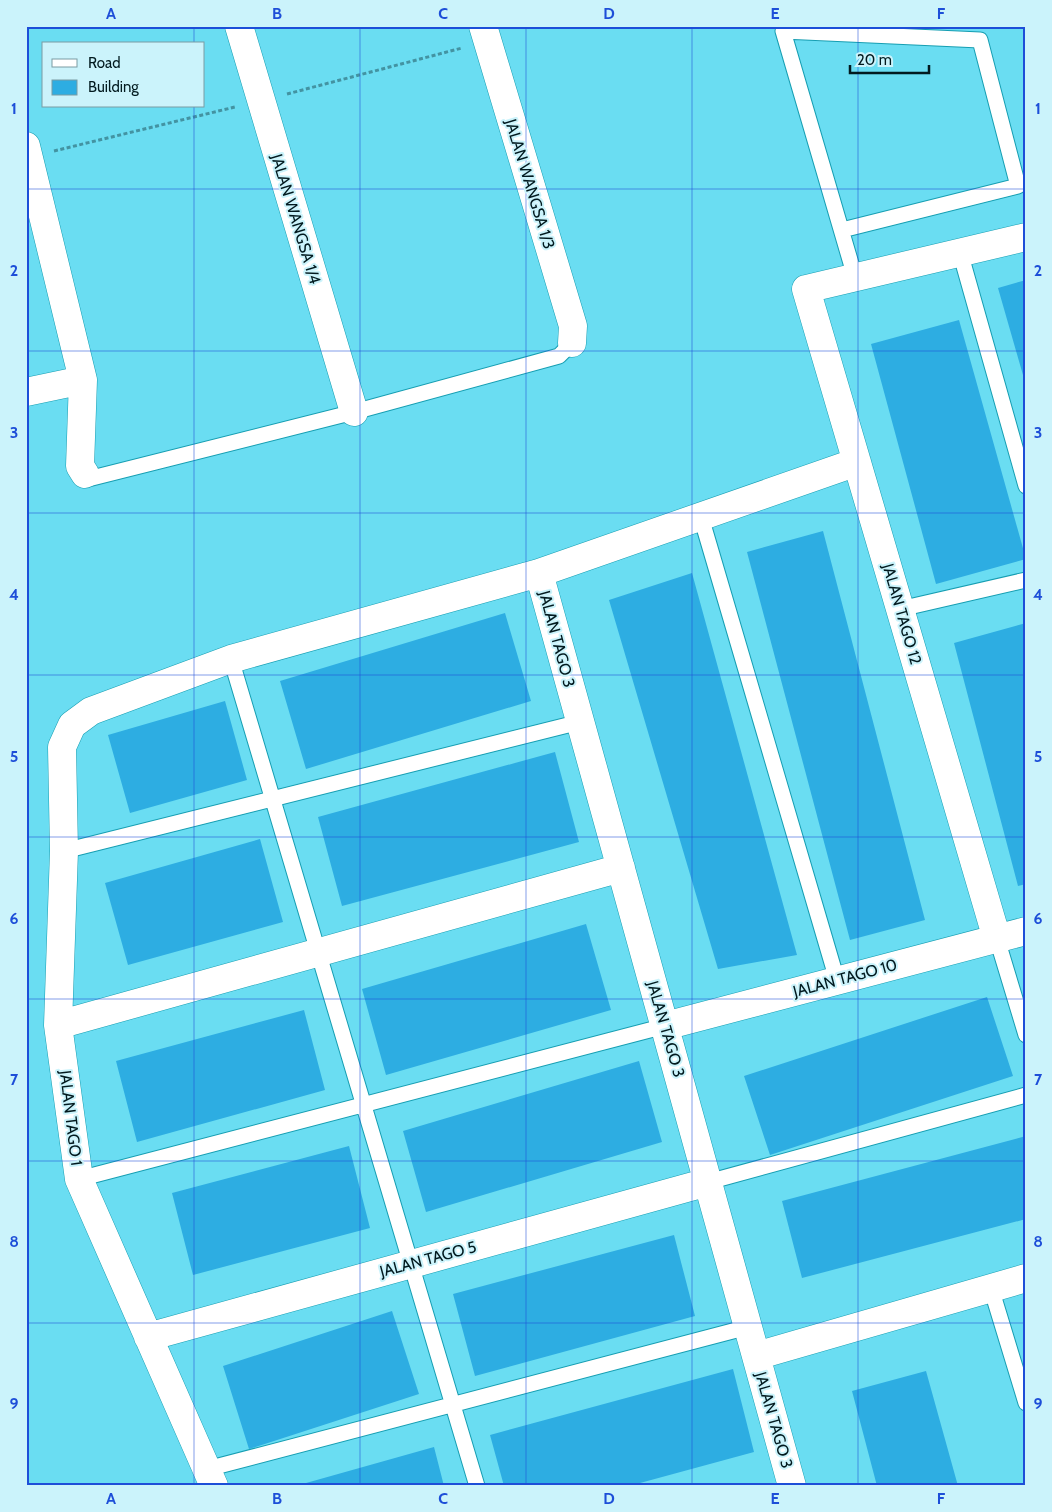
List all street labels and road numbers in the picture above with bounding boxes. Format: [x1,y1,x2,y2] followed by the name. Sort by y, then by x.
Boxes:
[501,116,559,251] street label: JALAN WANGSA 1/3
[267,151,325,286] street label: JALAN WANGSA 1/4
[878,560,926,667] street label: JALAN TAGO 12
[535,588,579,689] street label: JALAN TAGO 3
[790,955,899,1001] street label: JALAN TAGO 10
[643,978,689,1079] street label: JALAN TAGO 3
[56,1068,86,1167] street label: JALAN TAGO 1
[377,1237,478,1281] street label: JALAN TAGO 5
[751,1369,797,1470] street label: JALAN TAGO 3

